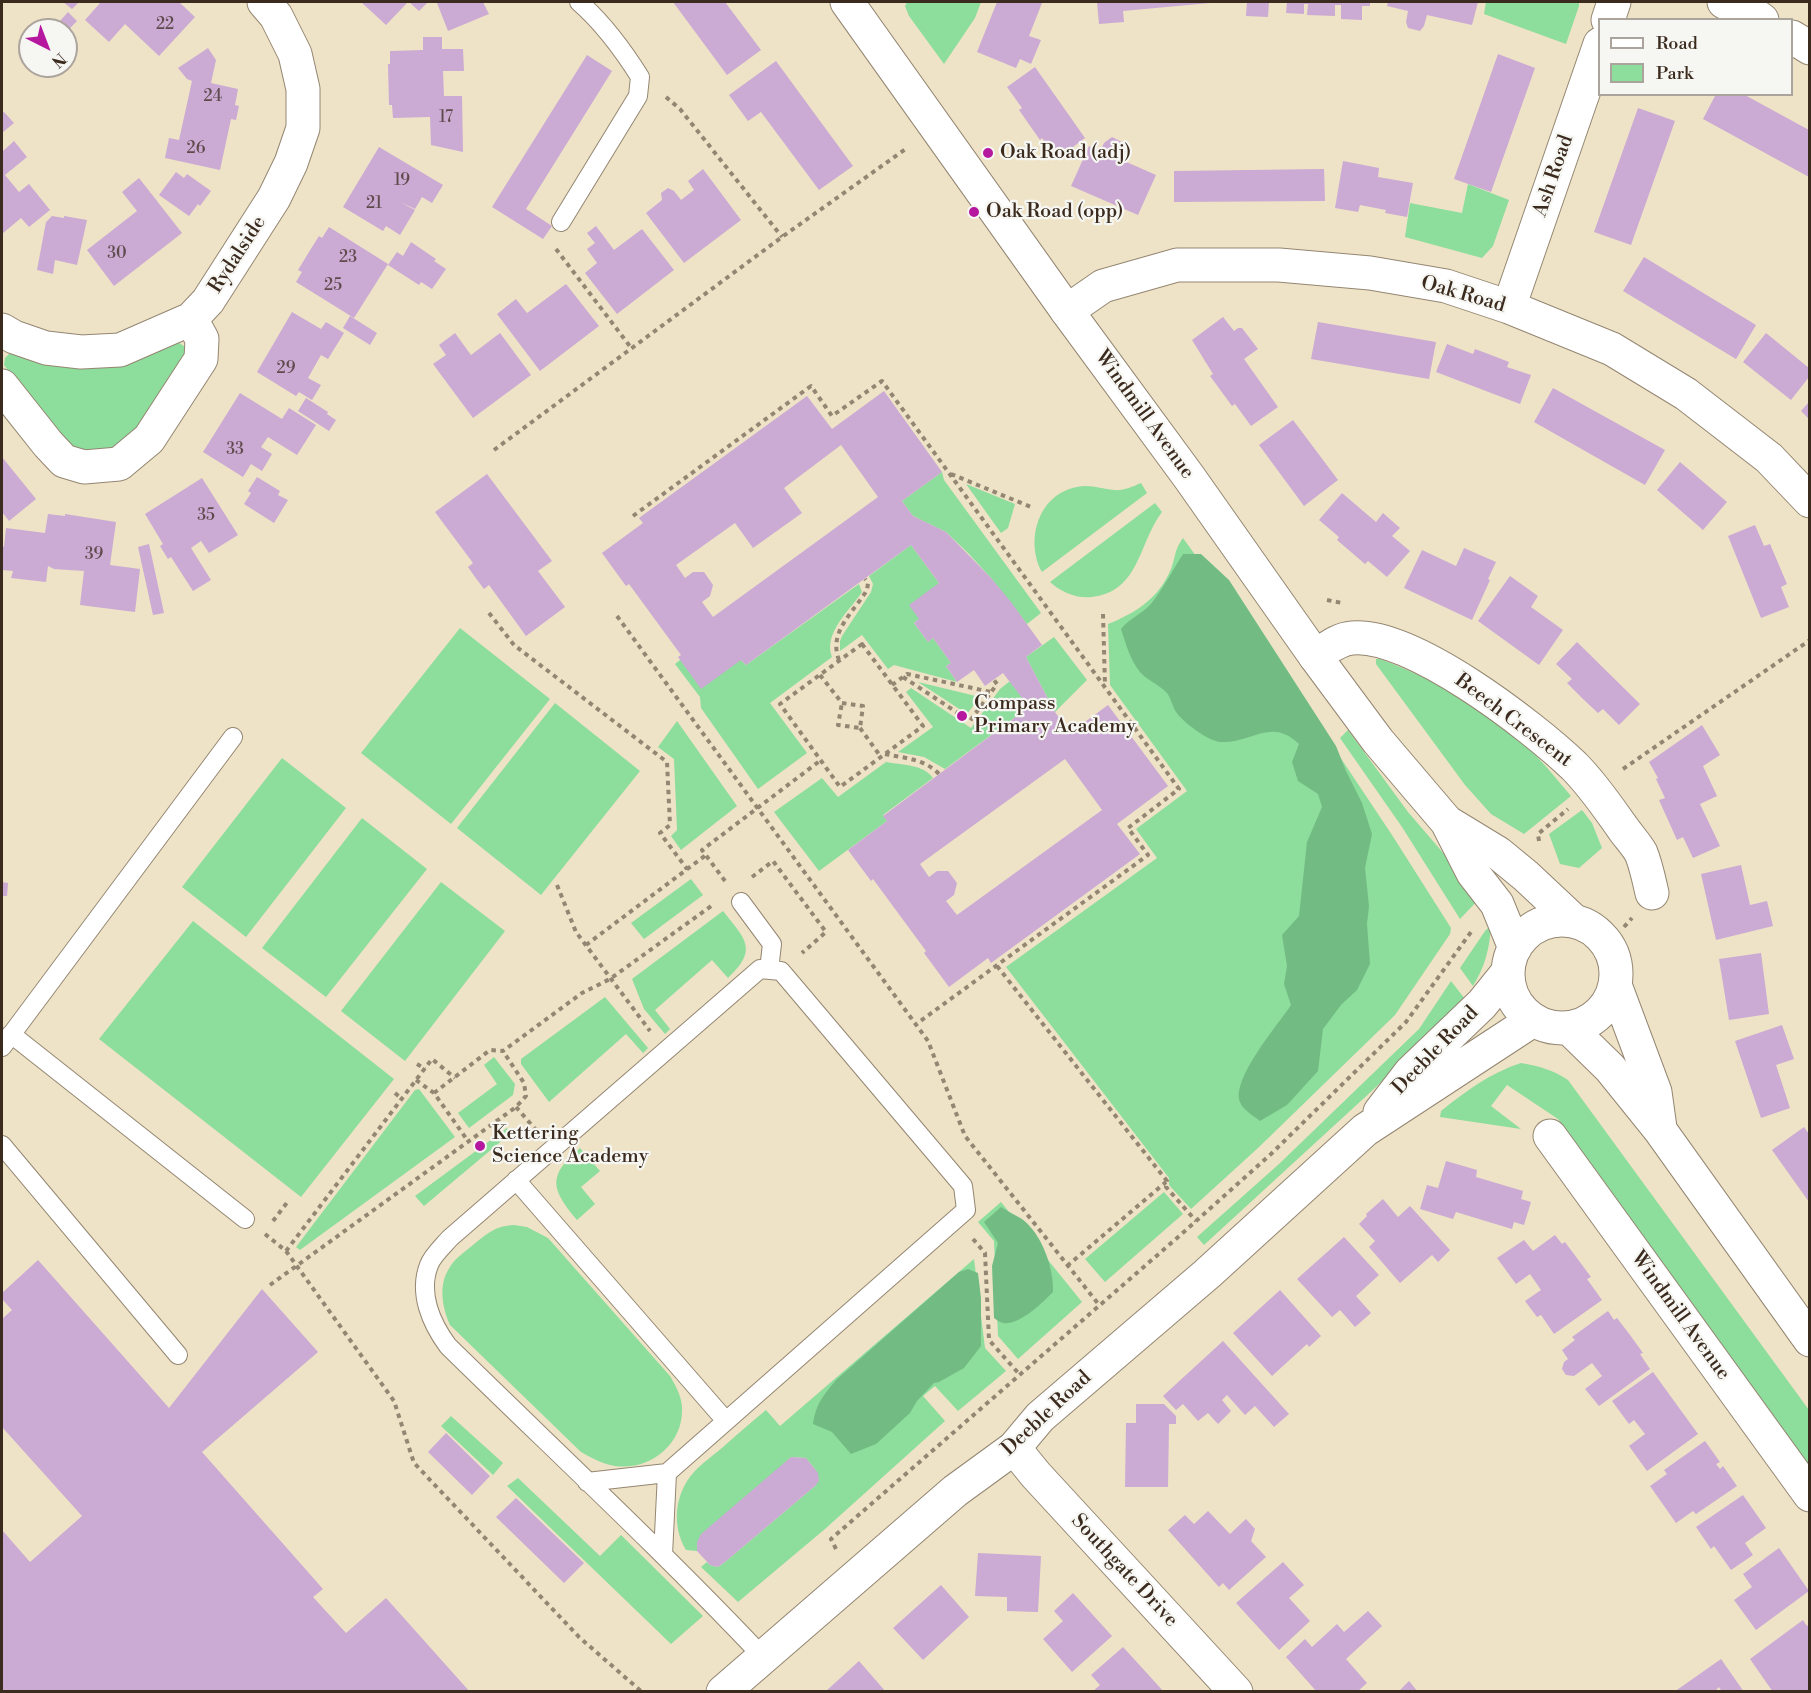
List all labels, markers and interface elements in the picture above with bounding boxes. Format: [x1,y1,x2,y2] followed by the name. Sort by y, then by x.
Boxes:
[156,15,174,35] house number: 22
[18,18,78,78] north arrow
[1598,18,1793,96] legend
[1656,32,1698,55] text: Road
[47,48,70,72] text: N
[1656,62,1693,85] text: Park
[204,87,222,107] house number: 24
[439,108,453,128] house number: 17
[1529,132,1579,220] street label: Ash Road
[187,139,205,159] house number: 26
[1000,141,1131,165] place label: Oak Road (adj)
[981,146,995,160] marker: Oak Road (adj)
[394,171,410,191] house number: 19
[366,194,382,214] house number: 21
[986,200,1124,224] place label: Oak Road (opp)
[967,205,981,219] marker: Oak Road (opp)
[204,212,272,298] street label: Rydalside
[107,244,127,264] house number: 30
[339,248,357,268] house number: 23
[1418,272,1508,318] street label: Oak Road
[324,276,342,296] house number: 25
[1089,346,1199,484] street label: Windmill Avenue
[277,359,295,379] house number: 29
[226,440,244,460] house number: 33
[197,506,215,526] house number: 35
[85,545,103,565] house number: 39
[1450,669,1576,773] street label: Beech Crescent
[974,692,1136,739] place label: Compass Primary Academy
[955,709,969,723] marker: Compass Primary Academy
[1388,1002,1484,1100] street label: Deeble Road
[492,1122,648,1169] place label: Kettering Science Academy
[473,1139,487,1153] marker: Kettering Science Academy
[1625,1247,1735,1385] street label: Windmill Avenue
[997,1366,1097,1462] street label: Deeble Road
[1065,1509,1183,1633] street label: Southgate Drive

